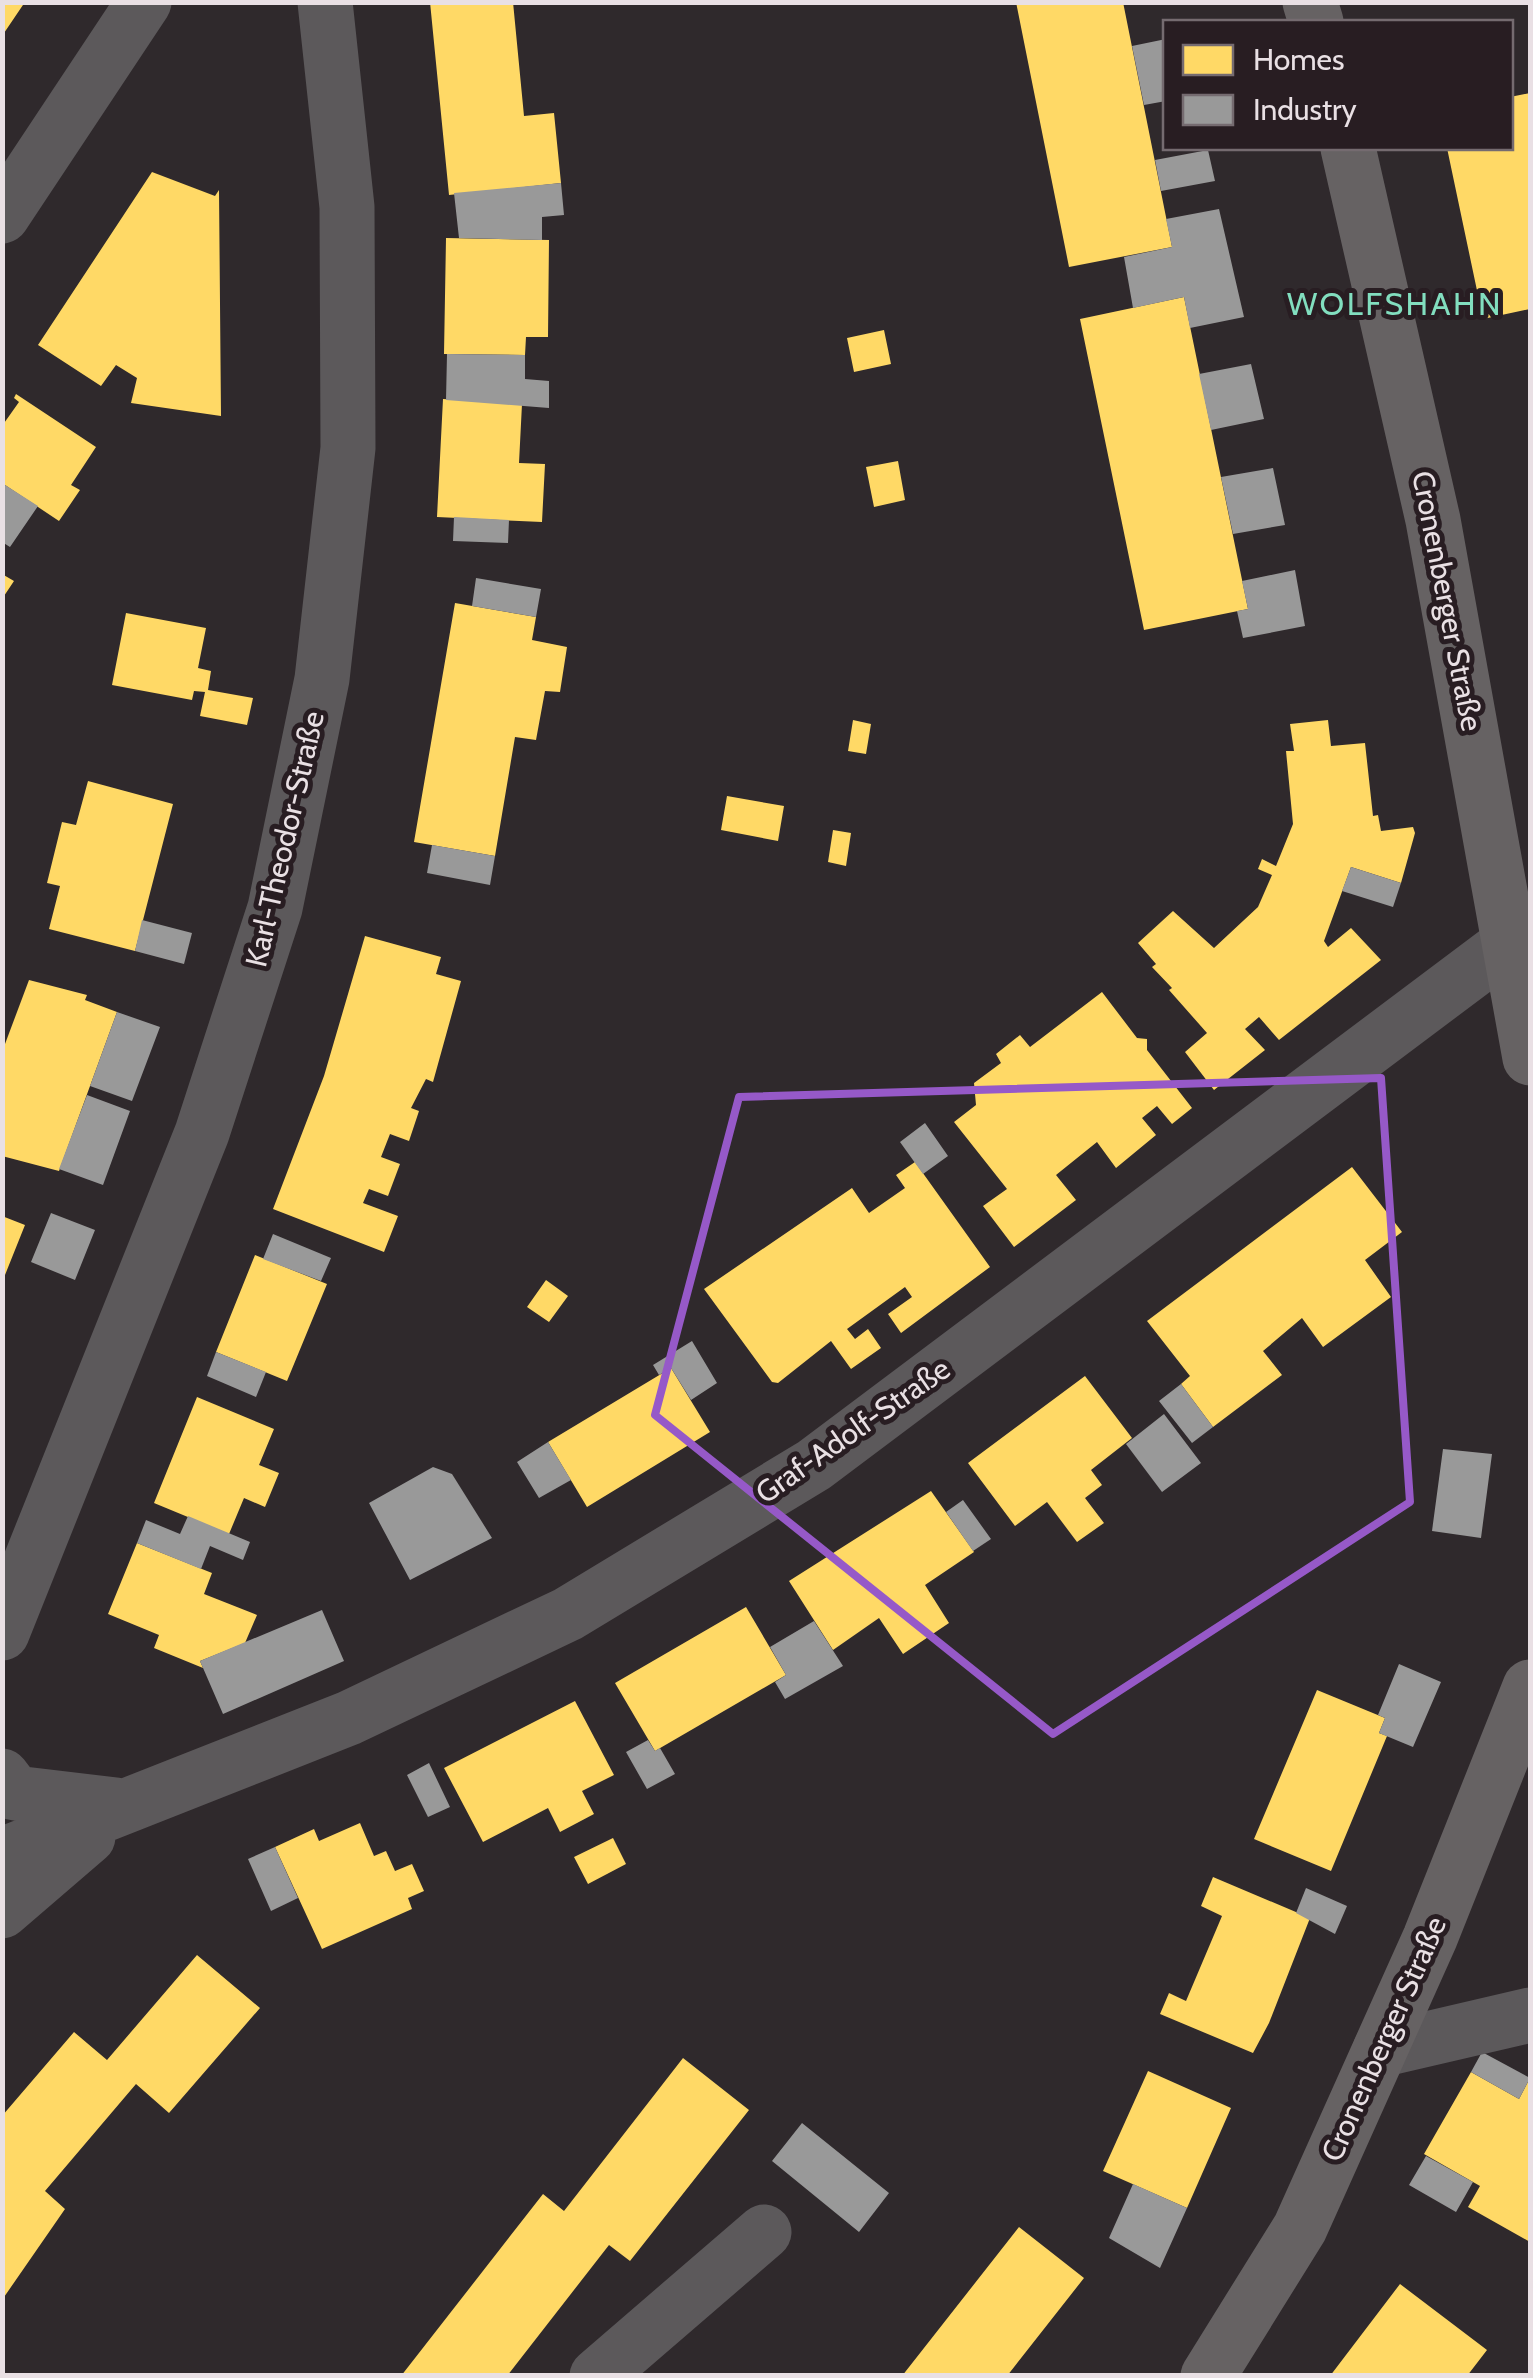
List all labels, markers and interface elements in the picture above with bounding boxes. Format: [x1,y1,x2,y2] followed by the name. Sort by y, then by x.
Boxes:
[1163,20,1513,150] legend
[1253,41,1344,78] text: Homes
[1253,91,1357,128] text: Industry
[1287,284,1503,323] district label: WOLFSHAHN
[1404,468,1491,734] street label: Cronenberger Straße
[237,708,332,970] street label: Karl-Theodor-Straße
[748,1350,957,1511] street label: Graf-Adolf-Straße
[1313,1911,1454,2167] street label: Cronenberger Straße

